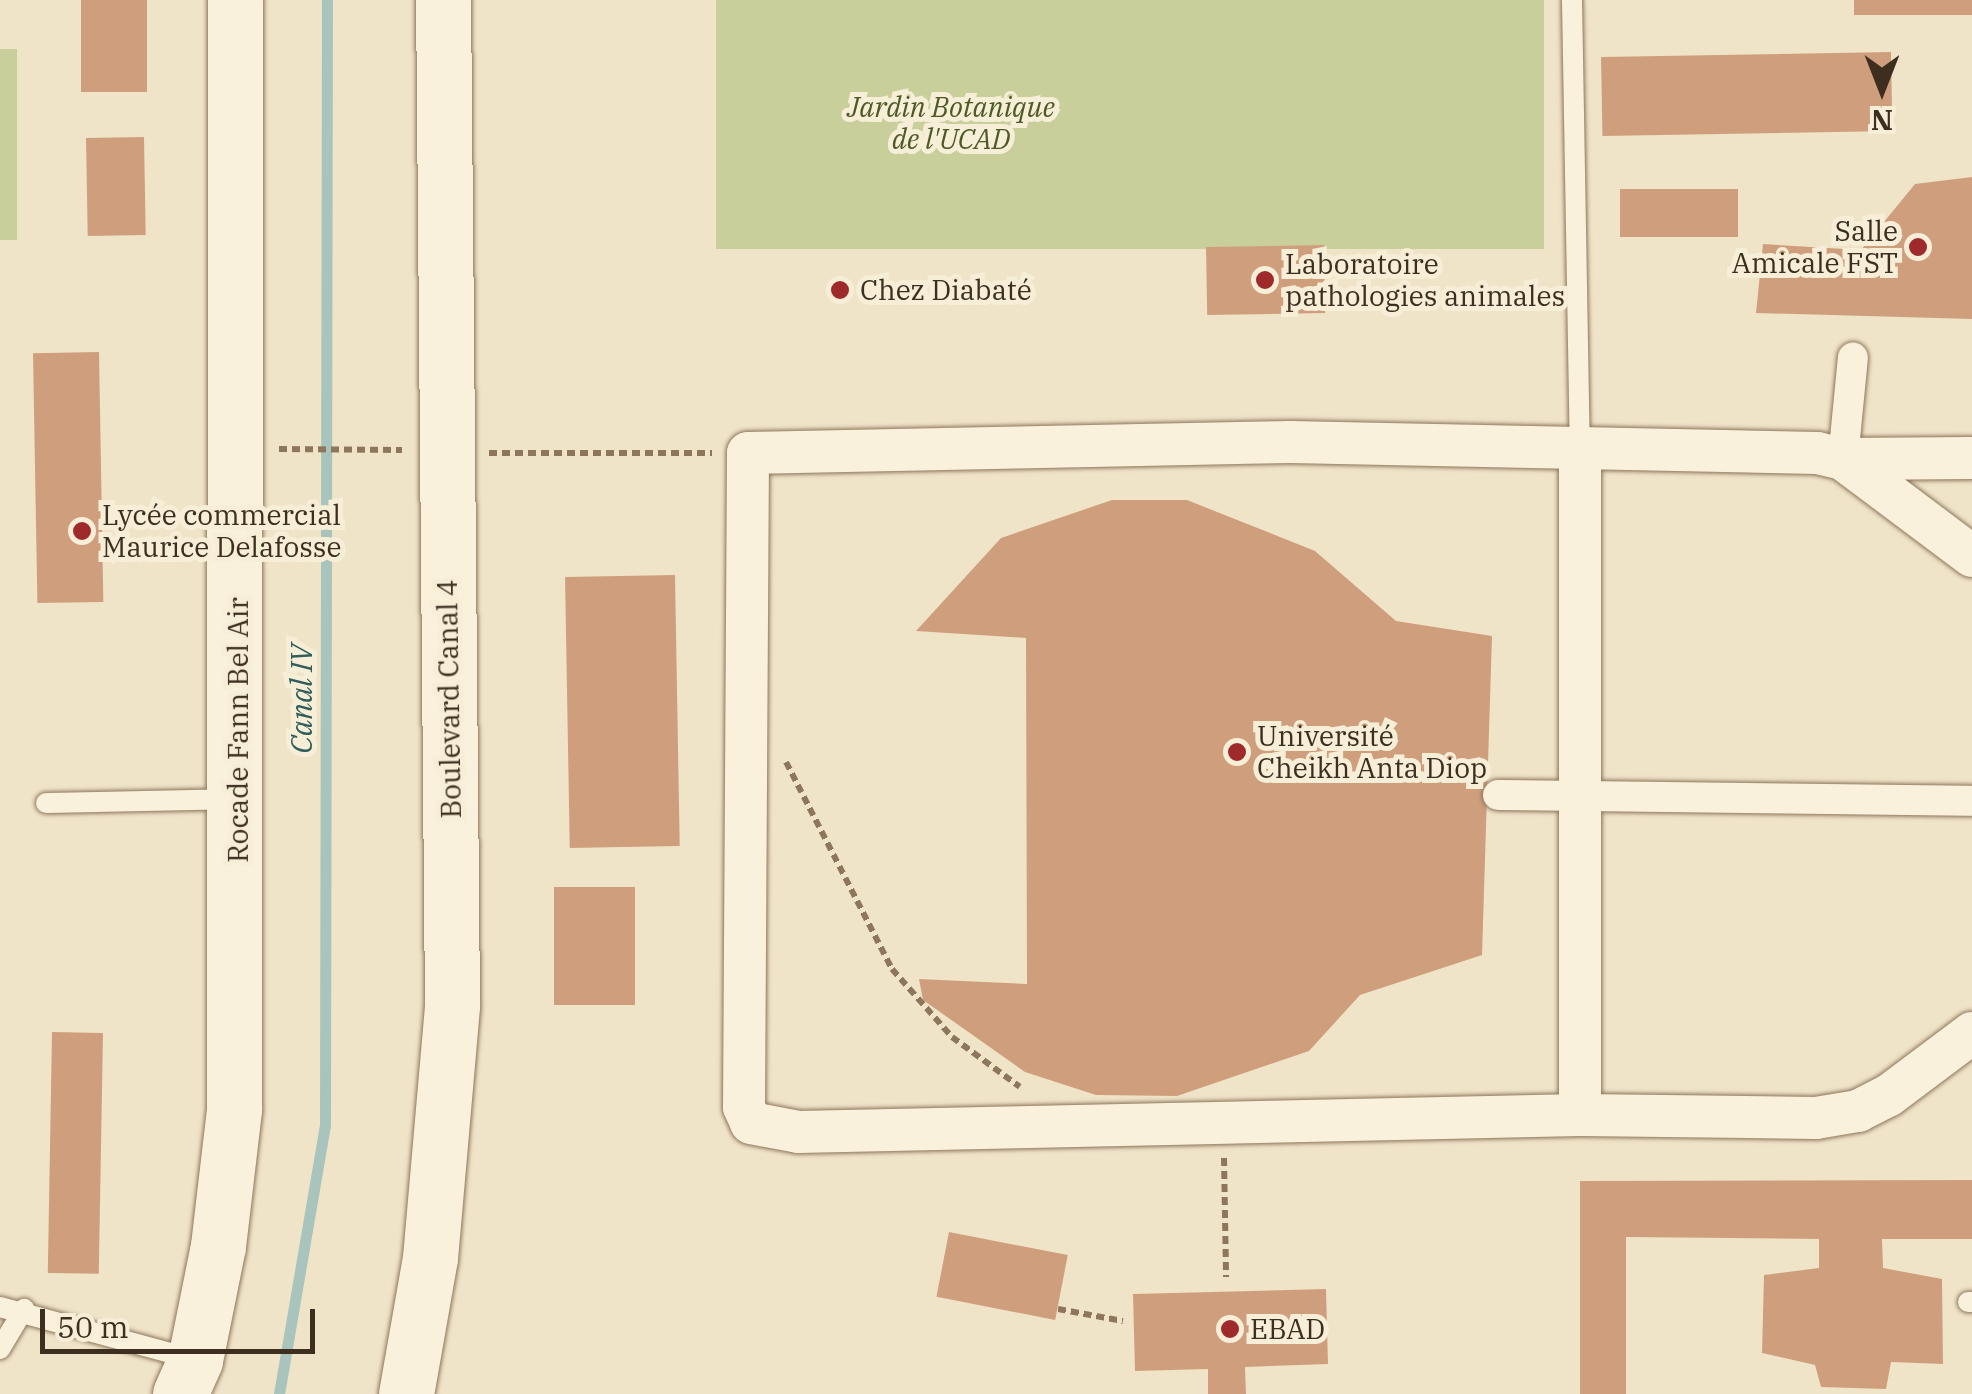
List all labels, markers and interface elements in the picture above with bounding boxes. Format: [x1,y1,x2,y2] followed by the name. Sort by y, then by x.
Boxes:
[1832,40,1932,140] north arrow
[847,90,1055,156] park label: Jardin Botanique de l'UCAD
[1871,102,1893,139] text: N
[1732,214,1898,280] place label: Salle Amicale FST
[1907,236,1929,258] marker: Salle Amicale FST
[1285,247,1565,313] place label: Laboratoire pathologies animales
[1254,269,1276,291] marker: Laboratoire pathologies animales
[860,273,1032,307] place label: Chez Diabaté
[829,279,851,301] marker: Chez Diabaté
[102,498,341,564] place label: Lycée commercial Maurice Delafosse
[71,520,93,542] marker: Lycée commercial Maurice Delafosse
[430,579,468,819] street label: Boulevard Canal 4
[221,597,255,863] street label: Rocade Fann Bel Air
[283,644,319,754] water label: Canal IV
[1257,719,1487,785] place label: Université Cheikh Anta Diop
[1226,741,1248,763] marker: Université Cheikh Anta Diop
[45,1289,320,1351] scale bar
[57,1307,129,1346] text: 50 m
[1250,1312,1325,1346] place label: EBAD
[1219,1318,1241,1340] marker: EBAD

